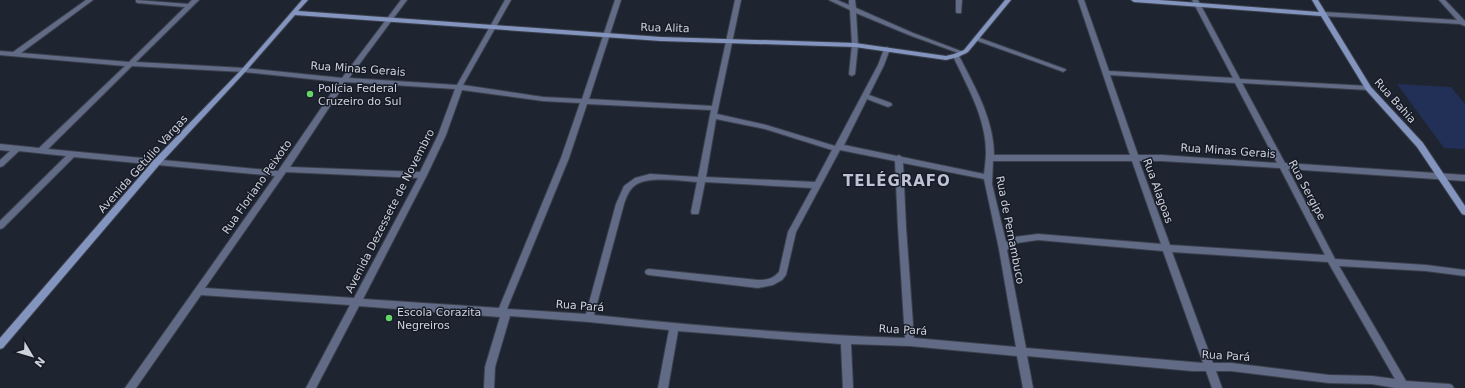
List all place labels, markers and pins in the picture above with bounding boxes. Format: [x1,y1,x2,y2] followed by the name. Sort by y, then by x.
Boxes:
[318,82,402,108] place label: Polícia Federal Cruzeiro do Sul
[305,89,315,99] marker: Polícia Federal Cruzeiro do Sul
[397,306,481,332] place label: Escola Corazita Negreiros
[384,313,394,323] marker: Escola Corazita Negreiros

